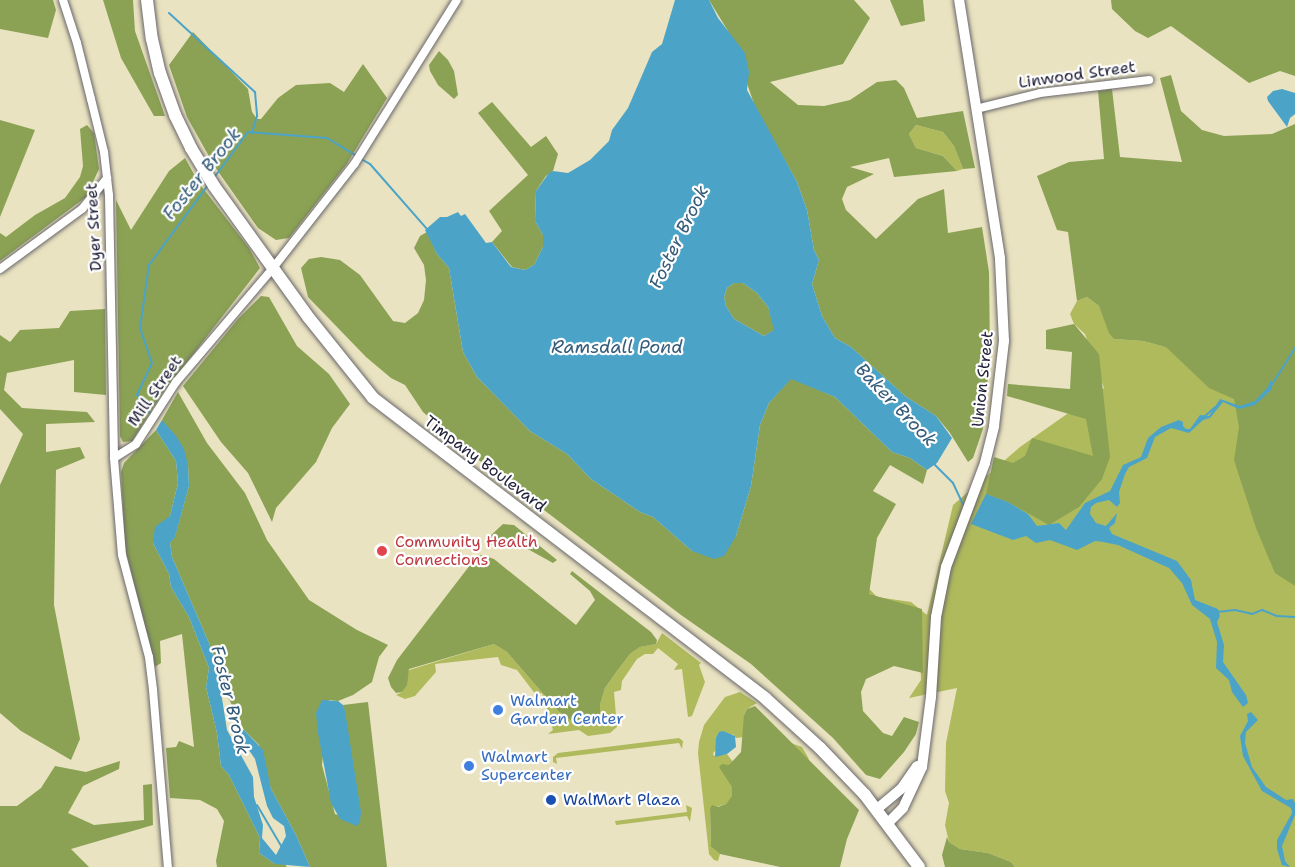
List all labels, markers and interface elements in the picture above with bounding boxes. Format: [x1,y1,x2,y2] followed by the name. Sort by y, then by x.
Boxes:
[1017,57,1137,93] street label: Linwood Street
[158,124,246,224] water label: Foster Brook
[82,182,106,272] street label: Dyer Street
[645,182,713,292] water label: Foster Brook
[968,330,998,428] street label: Union Street
[551,336,683,358] water label: Ramsdall Pond
[124,352,186,430] street label: Mill Street
[851,359,941,451] water label: Baker Brook
[420,412,550,516] street label: Timpany Boulevard
[395,532,538,570] place label: Community Health Connections
[373,542,391,560] marker: Community Health Connections
[206,643,254,757] water label: Foster Brook
[510,691,624,729] place label: Walmart Garden Center
[491,703,505,717] marker: Walmart Garden Center
[481,747,572,785] place label: Walmart Supercenter
[462,759,476,773] marker: Walmart Supercenter
[563,790,680,810] place label: WalMart Plaza
[544,793,558,807] marker: WalMart Plaza

